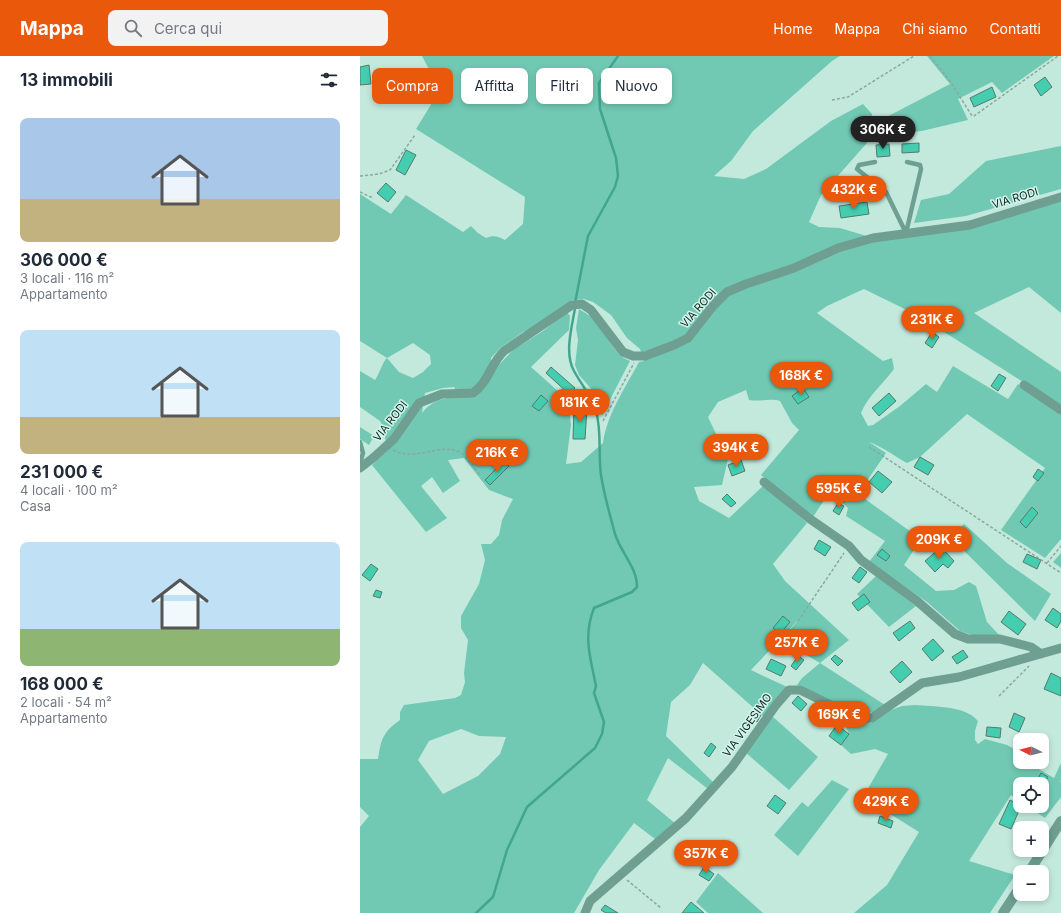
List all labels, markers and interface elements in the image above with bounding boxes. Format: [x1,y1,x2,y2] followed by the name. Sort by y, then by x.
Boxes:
[108,10,388,46] search box
[20,17,84,40] text: Mappa
[122,17,144,39] icon: search
[154,19,222,38] text: Cerca qui
[773,20,813,37] text: Home
[835,20,880,37] text: Mappa
[902,20,967,37] text: Chi siamo
[989,20,1041,37] text: Contatti
[372,68,453,104] chip: Compra
[461,68,528,104] chip: Affitta
[536,68,593,104] chip: Filtri
[601,68,672,104] chip: Nuovo
[318,69,340,91] icon: filters
[20,70,113,90] text: 13 immobili
[850,116,916,150] pin: 306K €
[860,121,906,137] text: 306K €
[144,144,216,216] icon: home
[821,176,887,210] pin: 432K €
[831,181,877,197] text: 432K €
[990,184,1040,212] street label: VIA RODI
[20,250,108,270] text: 306 000 €
[20,270,114,286] text: 3 locali · 116 m²
[677,285,719,331] street label: VIA RODI
[20,286,108,302] text: Appartamento
[899,306,965,340] pin: 231K €
[910,311,954,327] text: 231K €
[144,356,216,428] icon: home
[768,362,834,396] pin: 168K €
[779,367,823,383] text: 168K €
[547,389,613,423] pin: 181K €
[560,394,601,410] text: 181K €
[370,398,410,444] street label: VIA RODI
[703,434,769,468] pin: 394K €
[464,439,530,473] pin: 216K €
[713,439,759,455] text: 394K €
[475,444,519,460] text: 216K €
[20,462,103,482] text: 231 000 €
[806,475,872,509] pin: 595K €
[816,480,862,496] text: 595K €
[20,482,118,498] text: 4 locali · 100 m²
[20,498,51,514] text: Casa
[906,526,972,560] pin: 209K €
[916,531,962,547] text: 209K €
[144,568,216,640] icon: home
[764,629,830,663] pin: 257K €
[774,634,820,650] text: 257K €
[20,674,104,694] text: 168 000 €
[719,691,775,759] street label: VIA VIGESIMO
[20,694,112,710] text: 2 locali · 54 m²
[806,701,872,735] pin: 169K €
[817,706,861,722] text: 169K €
[20,710,108,726] text: Appartamento
[1013,733,1049,769] north arrow
[1013,733,1049,901] map controls
[1013,777,1049,813] button: locate
[853,788,919,822] pin: 429K €
[863,793,909,809] text: 429K €
[1013,821,1049,857] button: +
[673,840,739,874] pin: 357K €
[683,845,729,861] text: 357K €
[1013,865,1049,901] button: −

